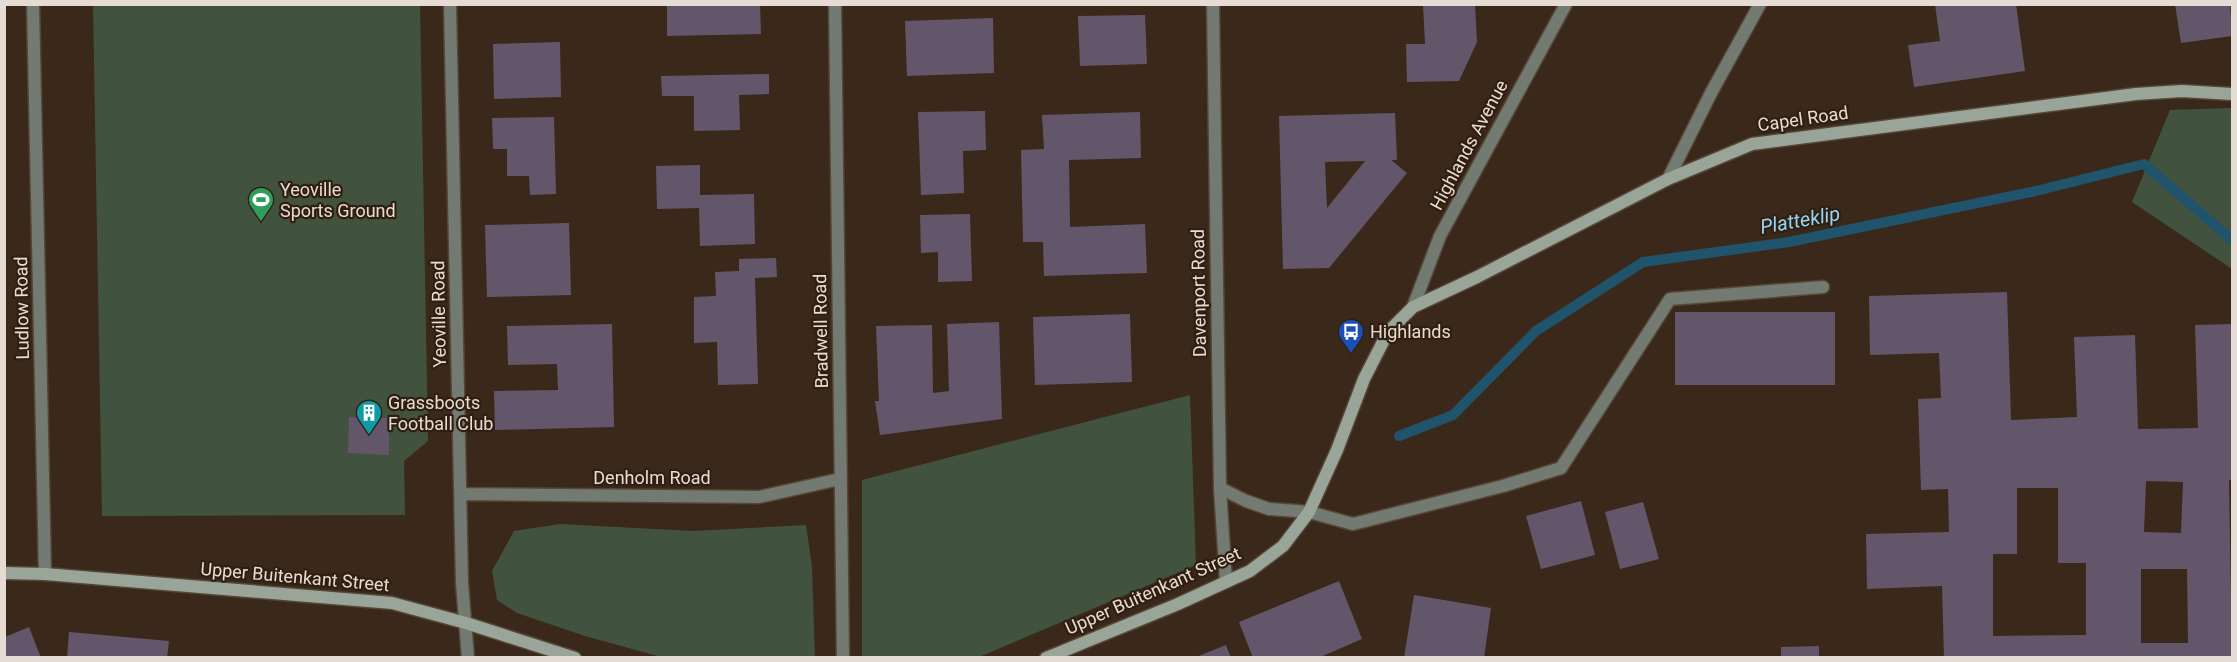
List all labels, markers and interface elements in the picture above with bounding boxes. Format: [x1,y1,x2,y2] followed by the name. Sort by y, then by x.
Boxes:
[1425,76,1512,213] street label: Highlands Avenue
[1756,102,1850,135] street label: Capel Road
[280,179,396,221] place label: Yeoville Sports Ground
[246,185,276,223] sports icon: Yeoville Sports Ground
[1758,201,1842,239] water label: Platteklip
[1187,229,1210,357] street label: Davenport Road
[10,256,33,360] street label: Ludlow Road
[427,260,450,368] street label: Yeoville Road
[809,274,832,388] street label: Bradwell Road
[1336,317,1366,355] bus stop icon: Highlands
[1370,321,1451,342] place label: Highlands
[388,392,493,434] place label: Grassboots Football Club
[354,398,384,436] building icon: Grassboots Football Club
[593,467,711,488] street label: Denholm Road
[1062,542,1244,639] street label: Upper Buitenkant Street
[200,558,390,595] street label: Upper Buitenkant Street

